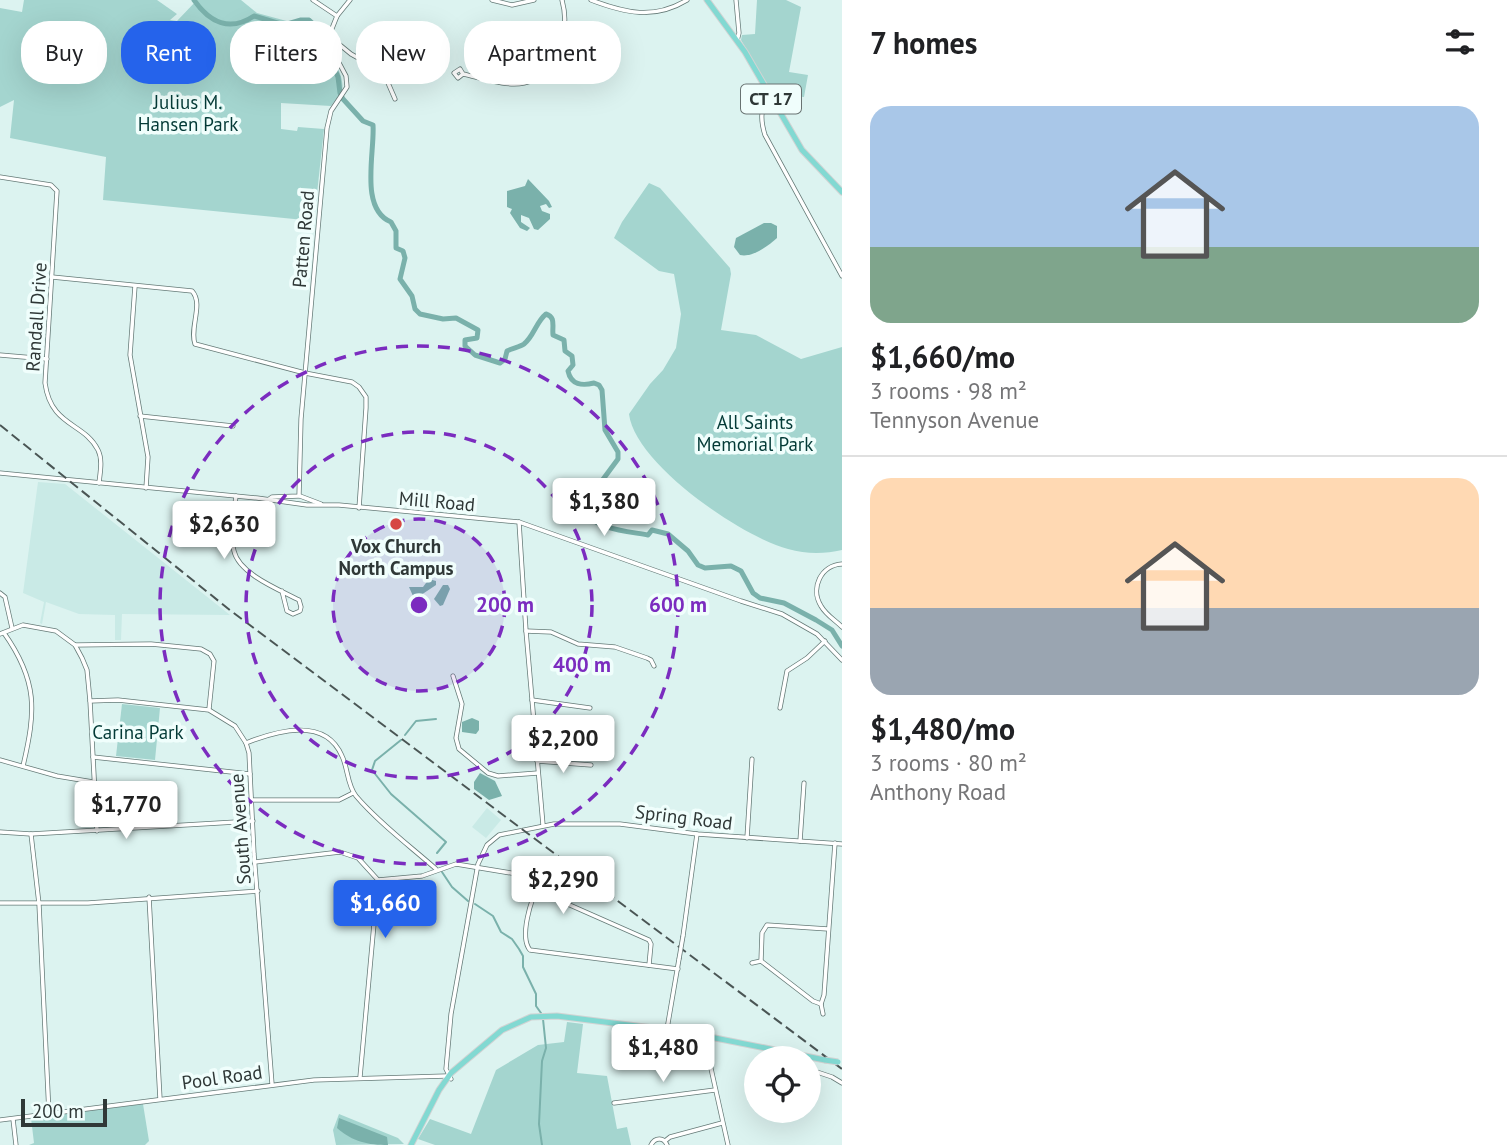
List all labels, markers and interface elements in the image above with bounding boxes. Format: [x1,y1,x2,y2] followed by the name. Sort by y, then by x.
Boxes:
[21,21,107,84] chip: Buy
[121,21,216,84] chip: Rent
[230,21,342,84] chip: Filters
[356,21,450,84] chip: New
[464,21,621,84] chip: Apartment
[870,23,978,62] text: 7 homes
[1441,23,1479,61] icon: filters
[741,84,801,114] road number: CT 17
[138,90,238,136] park label: Julius M. Hansen Park
[1112,151,1238,277] icon: home
[287,189,319,289] street label: Patten Road
[20,262,52,372] street label: Randall Drive
[870,337,1015,376] text: $1,660/mo
[870,376,1027,405] text: 3 rooms · 98 m²
[870,405,1039,434] text: Tennyson Avenue
[697,410,813,456] park label: All Saints Memorial Park
[547,478,661,538] pin: $1,380
[398,486,476,516] street label: Mill Road
[568,486,640,515] text: $1,380
[167,502,281,561] pin: $2,630
[188,509,260,538] text: $2,630
[388,516,404,532] marker: Vox Church North Campus
[1112,523,1238,649] icon: home
[338,534,454,580] place label: Vox Church North Campus
[476,591,534,618] text: 200 m
[649,591,707,618] text: 600 m
[407,593,431,617] centre of rings
[553,651,611,678] text: 400 m
[870,709,1015,748] text: $1,480/mo
[506,716,620,775] pin: $2,200
[92,720,184,744] park label: Carina Park
[527,723,599,752] text: $2,200
[870,748,1027,777] text: 3 rooms · 80 m²
[224,773,256,885] street label: South Avenue
[870,777,1006,806] text: Anthony Road
[69,782,183,841] pin: $1,770
[90,789,162,818] text: $1,770
[634,799,734,835] street label: Spring Road
[506,856,620,916] pin: $2,290
[527,864,599,893] text: $2,290
[328,880,442,940] pin: $1,660
[349,888,421,917] text: $1,660
[606,1024,720,1084] pin: $1,480
[627,1032,699,1061] text: $1,480
[744,1046,821,1123] map controls
[744,1046,821,1123] button: locate
[180,1059,264,1095] street label: Pool Road
[21,1096,107,1128] scale bar
[32,1099,84,1123] text: 200 m

